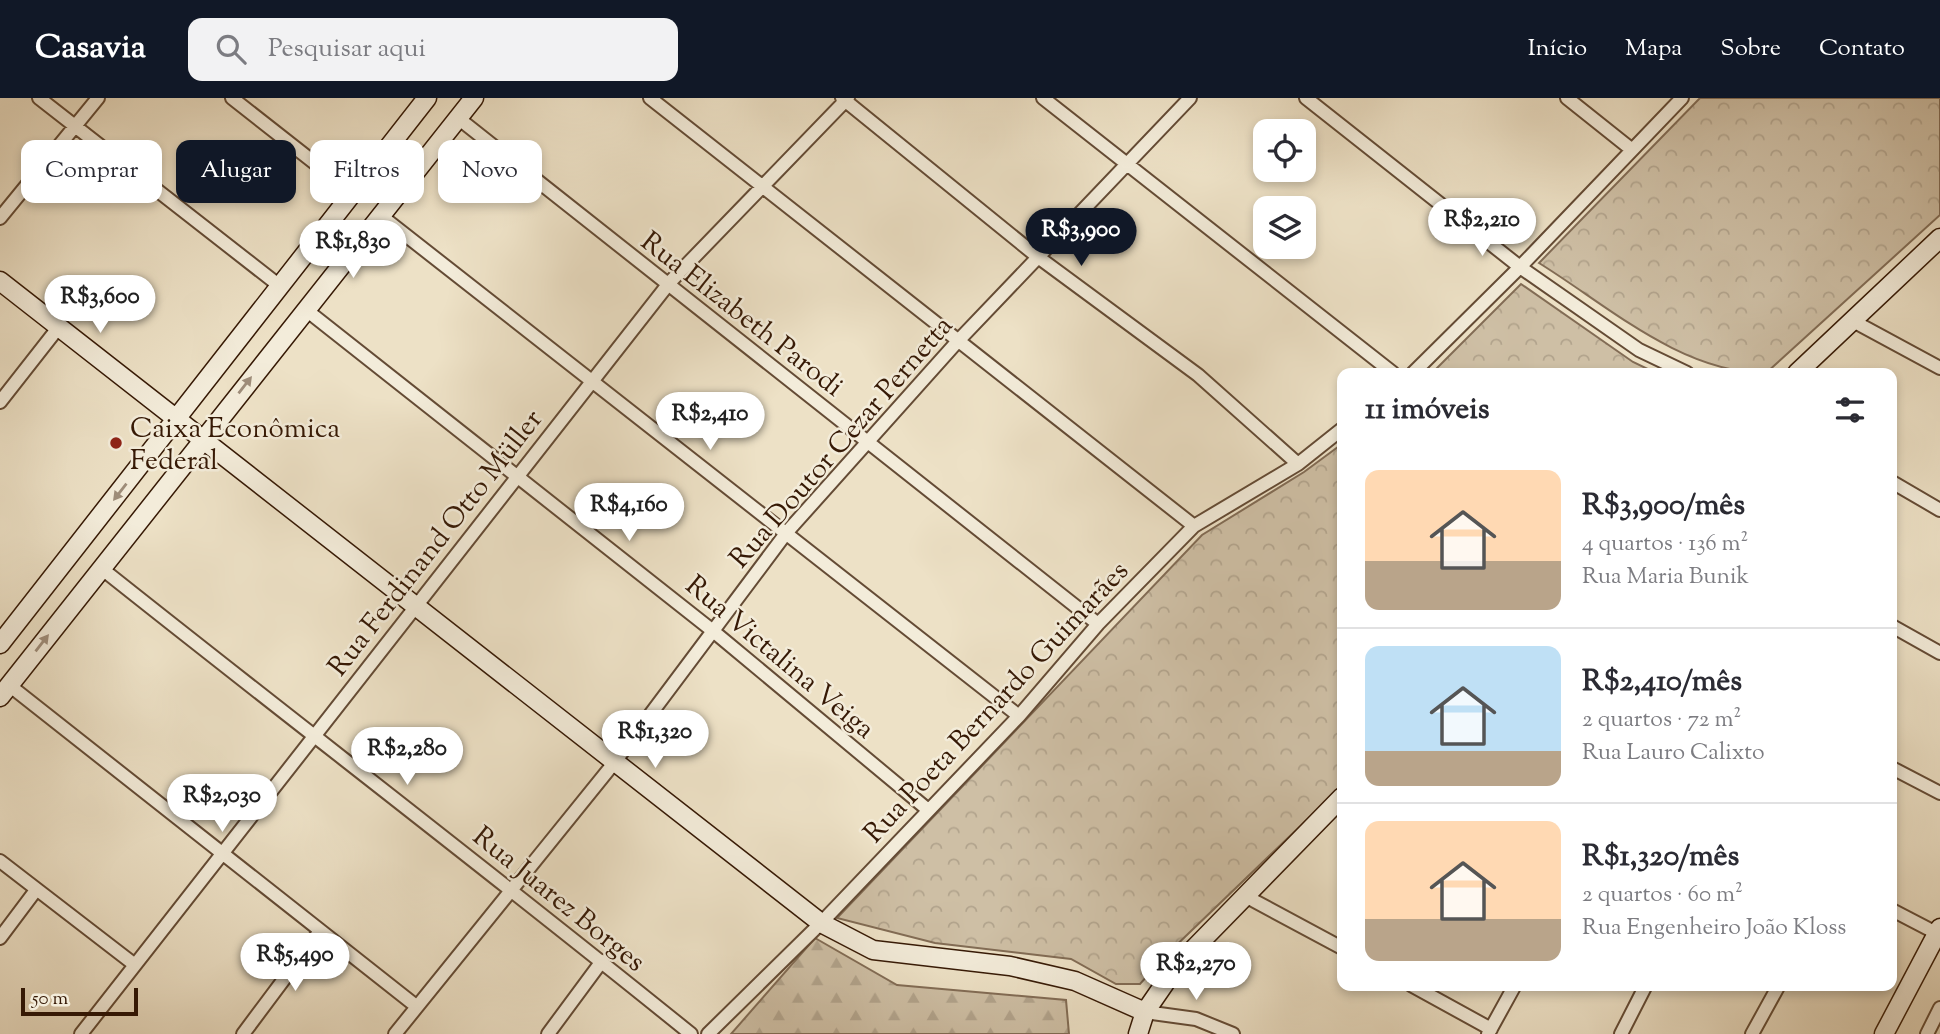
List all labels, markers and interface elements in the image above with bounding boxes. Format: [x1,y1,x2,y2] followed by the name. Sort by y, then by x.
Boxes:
[188,18,678,81] search box
[35,25,146,73] text: Casavia
[212,30,250,68] icon: search
[268,31,426,68] text: Pesquisar aqui
[1528,32,1587,66] text: Início
[1625,32,1682,66] text: Mapa
[1720,32,1781,66] text: Sobre
[1819,32,1905,66] text: Contato
[1253,119,1316,259] map controls
[1253,119,1316,182] button: locate
[21,140,162,203] chip: Comprar
[176,140,296,203] chip: Alugar
[310,140,424,203] chip: Filtros
[438,140,542,203] chip: Novo
[1253,196,1316,259] button: layers
[1417,198,1547,258] pin: R$2,210
[1444,204,1520,237] text: R$2,210
[1016,208,1146,268] pin: R$3,900
[1042,214,1120,247] text: R$3,900
[288,220,418,280] pin: R$1,830
[631,223,851,407] street label: Rua Elizabeth Parodi
[315,226,391,259] text: R$1,830
[35,275,165,335] pin: R$3,600
[60,281,140,314] text: R$3,600
[721,308,963,578] street label: Rua Doutor Cezar Pernetta
[237,377,252,395] one-way arrow
[1365,389,1489,432] text: 11 imóveis
[1831,391,1869,429] icon: filters
[645,392,775,452] pin: R$2,410
[672,398,748,431] text: R$2,410
[319,402,554,686] street label: Rua Ferdinand Otto Müller
[130,410,340,482] place label: Caixa Econômica Federal
[108,435,124,451] marker: Caixa Econômica Federal
[112,483,127,501] one-way arrow
[564,484,694,543] pin: R$4,160
[1582,485,1745,528] text: R$3,900/mês
[590,489,668,522] text: R$4,160
[1421,498,1505,582] icon: home
[1582,528,1748,561] text: 4 quartos · 136 m²
[855,553,1139,853] street label: Rua Poeta Bernardo Guimarães
[1582,561,1749,594] text: Rua Maria Bunik
[676,567,883,750] street label: Rua Victalina Veiga
[35,634,49,652] one-way arrow
[1582,661,1742,704] text: R$2,410/mês
[1421,674,1505,758] icon: home
[1582,704,1741,737] text: 2 quartos · 72 m²
[590,710,720,770] pin: R$1,320
[618,716,692,749] text: R$1,320
[342,728,472,787] pin: R$2,280
[367,733,447,766] text: R$2,280
[1582,737,1765,770] text: Rua Lauro Calixto
[157,774,287,834] pin: R$2,030
[183,780,261,813] text: R$2,030
[463,818,653,983] street label: Rua Juarez Borges
[1582,836,1739,879] text: R$1,320/mês
[1421,849,1505,933] icon: home
[1582,879,1743,912] text: 2 quartos · 60 m²
[1582,912,1846,945] text: Rua Engenheiro João Kloss
[230,934,360,993] pin: R$5,490
[256,939,334,972] text: R$5,490
[1131,942,1261,1002] pin: R$2,270
[1156,948,1236,981] text: R$2,270
[21,985,138,1017] scale bar
[32,986,68,1013] text: 50 m

